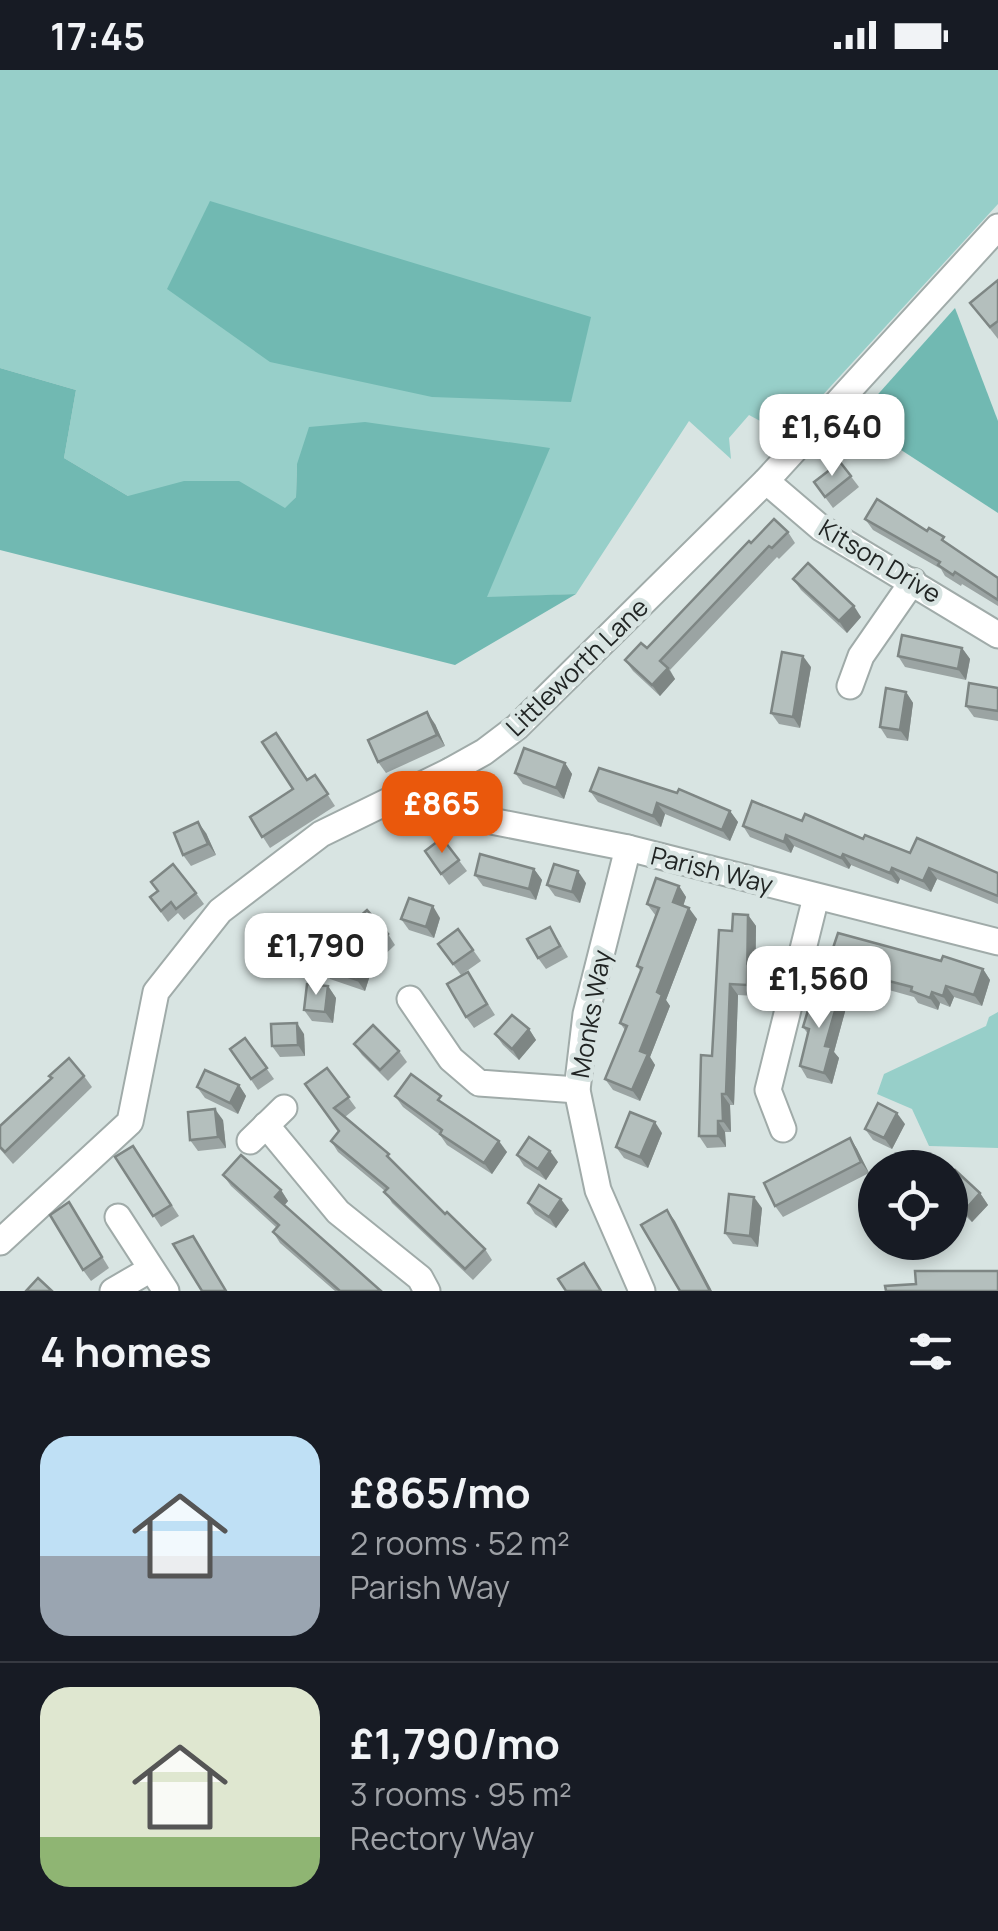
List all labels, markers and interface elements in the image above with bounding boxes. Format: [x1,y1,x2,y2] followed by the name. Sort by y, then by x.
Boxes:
[50,9,145,61] text: 17:45
[751,394,913,479] pin: £1,640
[781,404,883,448] text: £1,640
[813,510,948,611] street label: Kitson Drive
[498,590,656,744] street label: Littleworth Lane
[383,771,501,856] pin: £865
[404,781,480,825] text: £865
[647,837,777,902] street label: Parish Way
[235,913,397,998] pin: £1,790
[267,923,365,967] text: £1,790
[738,946,900,1031] pin: £1,560
[562,947,619,1081] street label: Monks Way
[769,956,869,1000] text: £1,560
[858,1150,968,1260] map controls
[858,1150,968,1260] button: locate
[40,1322,212,1380] text: 4 homes
[903,1324,958,1379] icon: filters
[350,1463,531,1521] text: £865/mo
[120,1476,240,1596] icon: home
[350,1521,570,1565] text: 2 rooms · 52 m²
[350,1565,510,1609] text: Parish Way
[350,1714,560,1772] text: £1,790/mo
[120,1727,240,1847] icon: home
[350,1772,572,1816] text: 3 rooms · 95 m²
[350,1816,535,1860] text: Rectory Way

